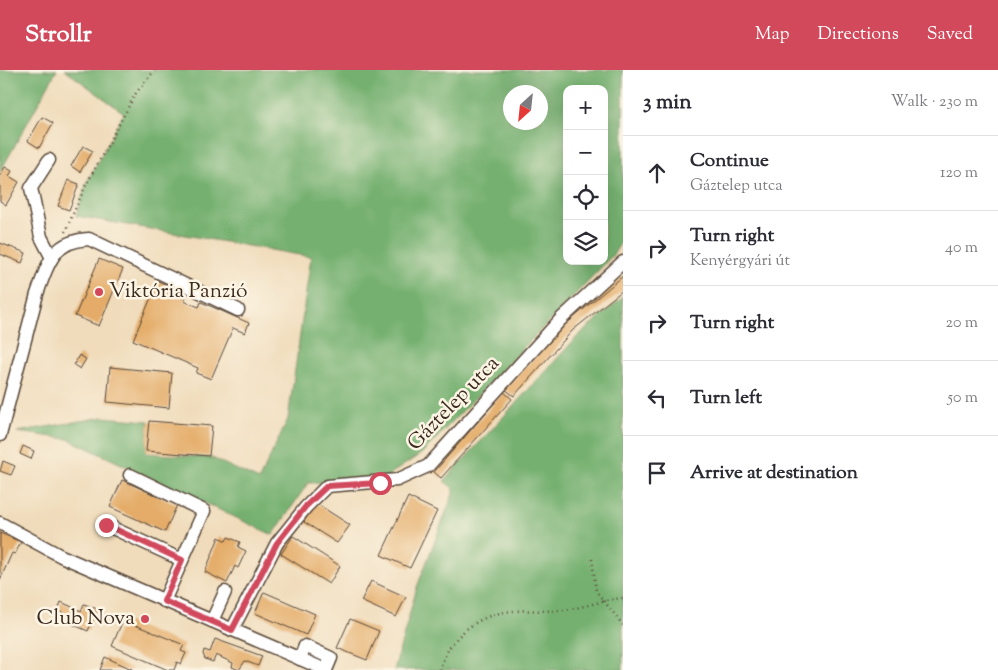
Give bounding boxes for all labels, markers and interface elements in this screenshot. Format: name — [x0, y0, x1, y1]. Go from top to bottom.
text: Strollr — [25, 18, 92, 52]
text: Map — [755, 22, 790, 48]
text: Directions — [818, 22, 899, 48]
text: Saved — [927, 22, 973, 48]
north arrow — [503, 85, 548, 130]
map controls — [563, 85, 608, 265]
button: + — [563, 85, 608, 130]
text: 3 min — [643, 88, 692, 118]
text: Walk · 230 m — [891, 91, 978, 114]
button: − — [563, 130, 608, 175]
text: Continue — [690, 148, 769, 175]
icon: ahead — [643, 159, 671, 187]
text: 120 m — [940, 162, 978, 185]
button: locate — [563, 175, 608, 220]
text: Gáztelep utca — [690, 175, 783, 198]
button: layers — [563, 220, 608, 265]
text: Turn right — [690, 223, 774, 250]
icon: right — [643, 234, 671, 262]
text: 40 m — [945, 237, 978, 260]
text: Kenyérgyári út — [690, 250, 790, 273]
place label: Viktória Panzió — [109, 277, 248, 307]
marker: Viktória Panzió — [93, 286, 105, 298]
icon: right — [643, 309, 671, 337]
text: Turn right — [690, 310, 774, 337]
text: 20 m — [945, 312, 978, 335]
street label: Gáztelep utca — [401, 350, 507, 458]
icon: left — [643, 384, 671, 412]
text: Turn left — [690, 385, 762, 412]
text: 50 m — [947, 387, 978, 410]
icon: arrive — [643, 459, 671, 487]
text: Arrive at destination — [690, 460, 858, 487]
route start — [369, 472, 392, 495]
route end — [95, 514, 118, 537]
place label: Club Nova — [37, 604, 135, 634]
marker: Club Nova — [139, 613, 151, 625]

